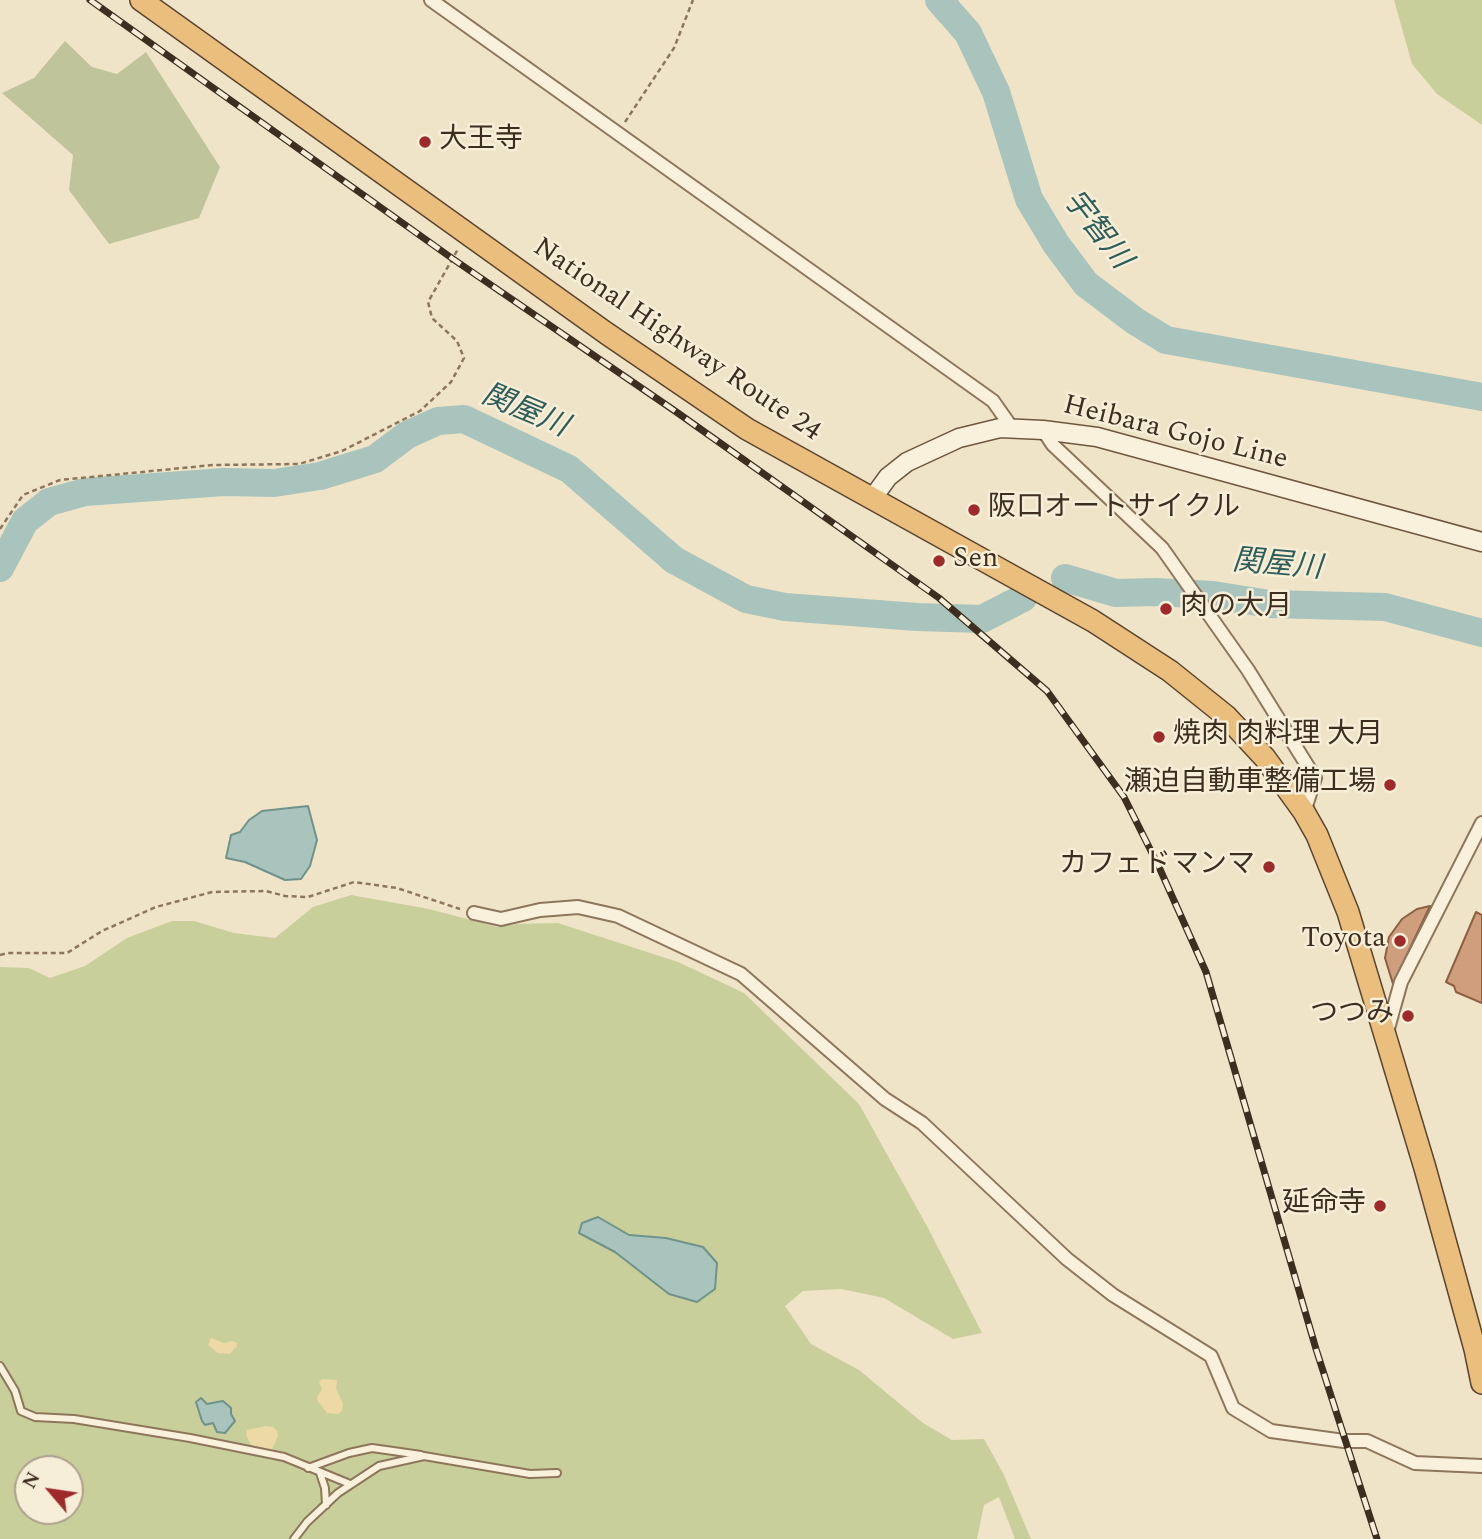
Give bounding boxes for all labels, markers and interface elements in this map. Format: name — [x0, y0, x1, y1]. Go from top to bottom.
place label: 大王寺 — [439, 125, 523, 159]
marker: 大王寺 — [417, 134, 433, 150]
water label: 宇智川 — [1053, 184, 1137, 278]
street label: National Highway Route 24 — [526, 232, 826, 450]
water label: 関屋川 — [476, 379, 572, 447]
street label: Heibara Gojo Line — [1059, 390, 1291, 478]
place label: 阪口オートサイクル — [988, 493, 1240, 527]
marker: 阪口オートサイクル — [966, 502, 982, 518]
place label: Sen — [953, 544, 998, 578]
water label: 関屋川 — [1231, 545, 1323, 589]
marker: Sen — [931, 553, 947, 569]
place label: 肉の大月 — [1180, 592, 1292, 626]
marker: 肉の大月 — [1158, 601, 1174, 617]
place label: 焼肉 肉料理 大月 — [1173, 720, 1383, 754]
marker: 焼肉 肉料理 大月 — [1151, 729, 1167, 745]
place label: 瀬迫自動車整備工場 — [1124, 768, 1376, 802]
marker: 瀬迫自動車整備工場 — [1382, 777, 1398, 793]
place label: カフェドマンマ — [1059, 850, 1255, 884]
marker: カフェドマンマ — [1261, 859, 1277, 875]
place label: Toyota — [1301, 924, 1386, 958]
marker: Toyota — [1392, 933, 1408, 949]
place label: つつみ — [1310, 999, 1394, 1033]
marker: つつみ — [1400, 1008, 1416, 1024]
place label: 延命寺 — [1282, 1189, 1366, 1223]
marker: 延命寺 — [1372, 1198, 1388, 1214]
north arrow — [14, 1455, 84, 1525]
text: N — [15, 1467, 48, 1494]

